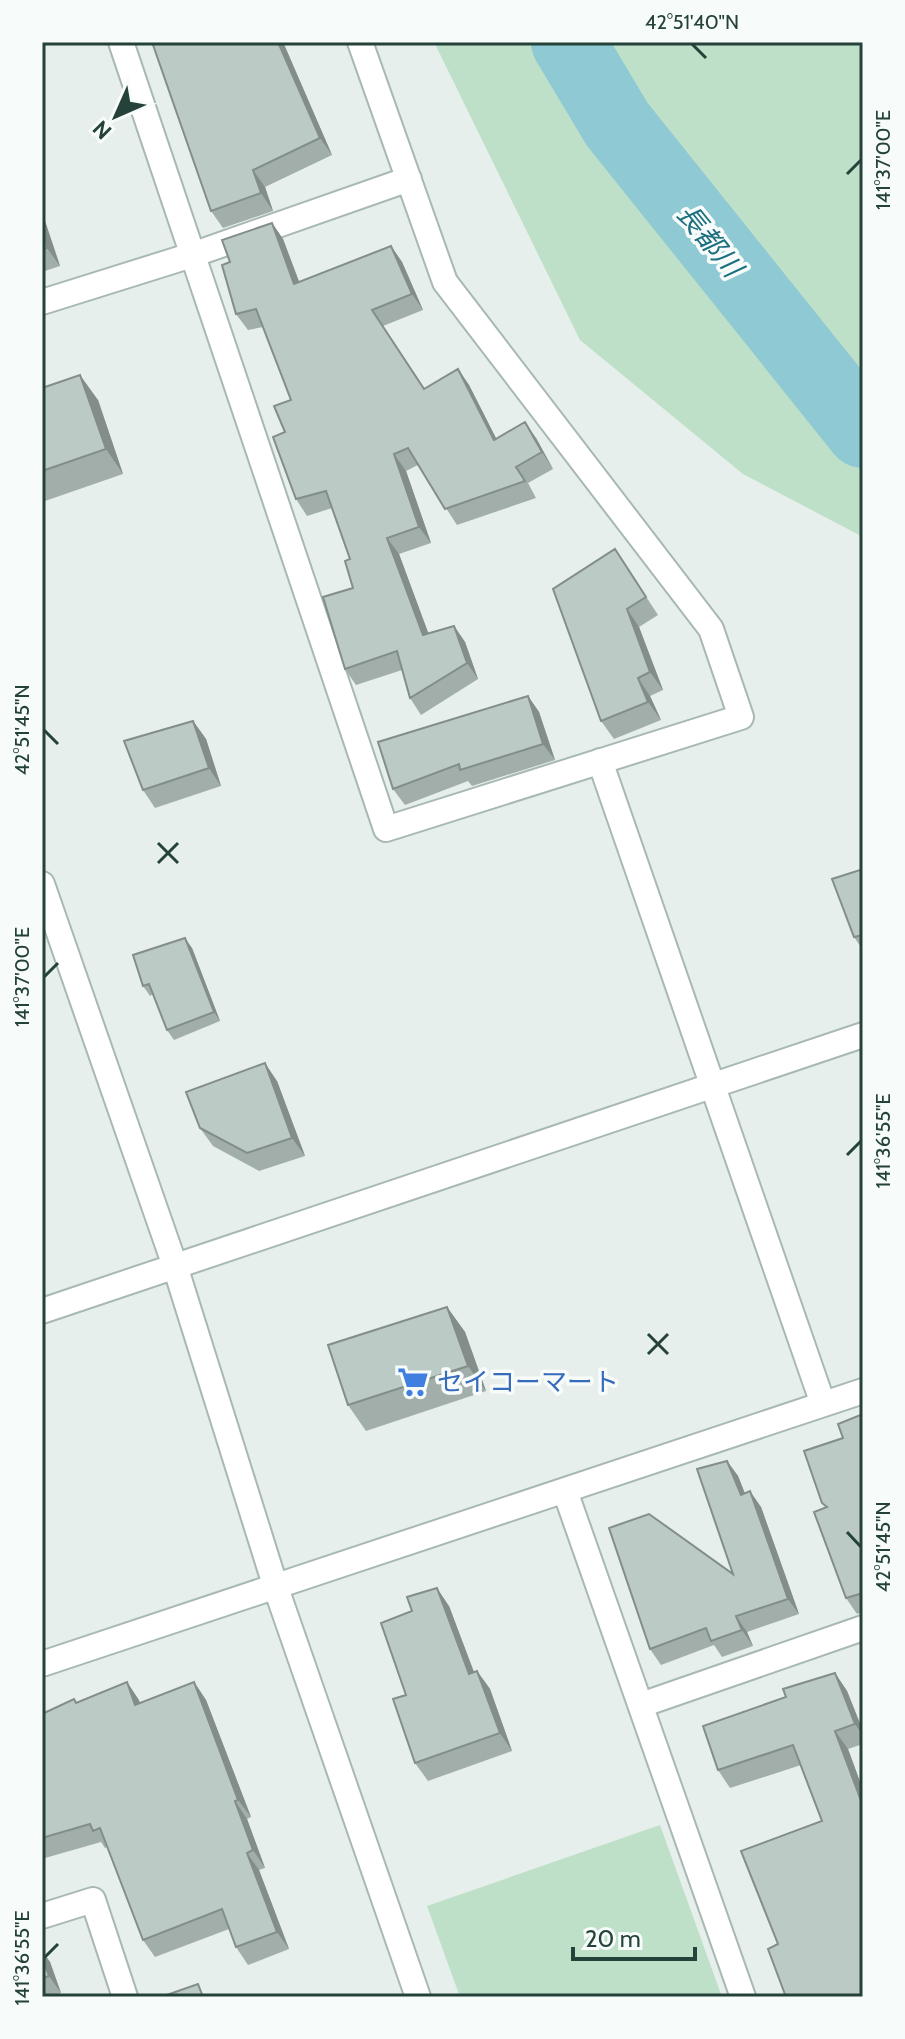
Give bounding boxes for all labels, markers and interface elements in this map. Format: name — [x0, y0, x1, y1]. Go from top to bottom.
text: 42°51'40"N — [645, 10, 739, 34]
north arrow — [76, 76, 156, 156]
text: 141°37'00"E — [871, 110, 895, 210]
text: N — [87, 115, 117, 145]
water label: 長都川 — [670, 197, 752, 286]
text: 42°51'45"N — [10, 684, 34, 776]
text: 141°37'00"E — [10, 927, 34, 1027]
text: 141°36'55"E — [871, 1093, 895, 1189]
supermarket icon: セイコーマート — [396, 1365, 430, 1399]
place label: セイコーマート — [437, 1366, 619, 1398]
text: 42°51'45"N — [871, 1501, 895, 1593]
text: 141°36'55"E — [10, 1910, 34, 2006]
scale bar — [573, 1911, 695, 1961]
text: 20 m — [585, 1924, 641, 1953]

